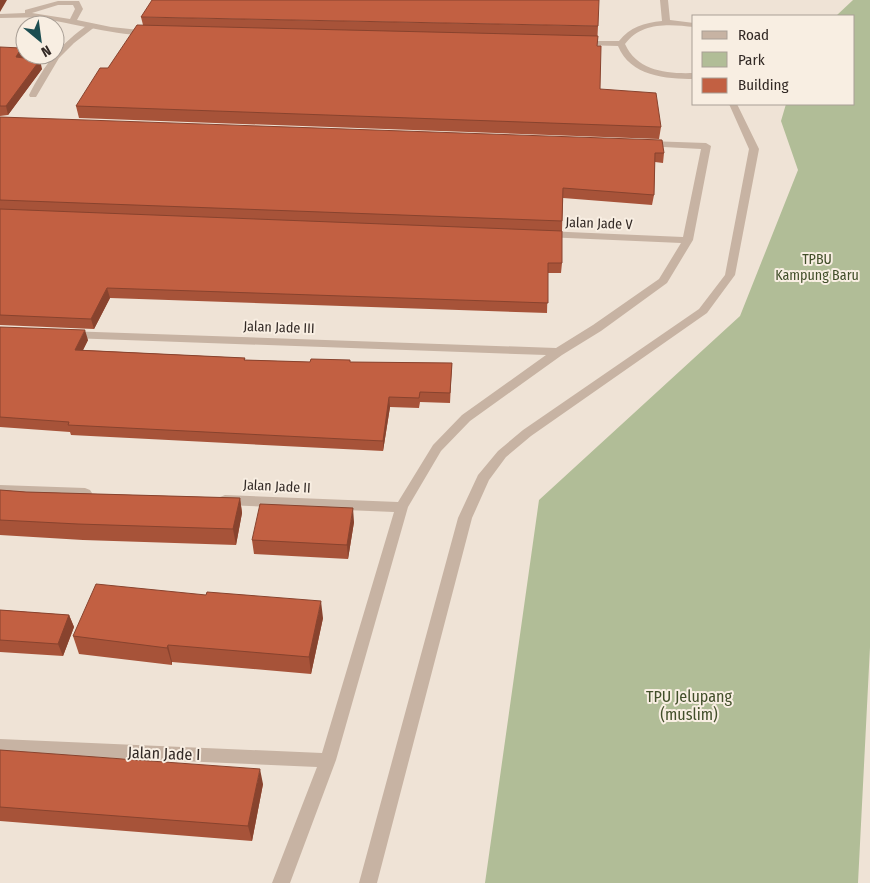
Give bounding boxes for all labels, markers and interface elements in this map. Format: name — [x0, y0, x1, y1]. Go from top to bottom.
north arrow — [15, 15, 65, 65]
legend — [692, 15, 855, 105]
text: Road — [738, 26, 769, 44]
text: N — [38, 41, 54, 60]
text: Park — [738, 51, 765, 69]
text: Building — [738, 76, 789, 94]
street label: Jalan Jade V — [565, 214, 634, 233]
park label: TPBU Kampung Baru — [775, 251, 859, 284]
street label: Jalan Jade III — [243, 318, 315, 337]
street label: Jalan Jade II — [243, 476, 311, 497]
park label: TPU Jelupang (muslim) — [646, 687, 732, 724]
street label: Jalan Jade I — [127, 743, 201, 764]

